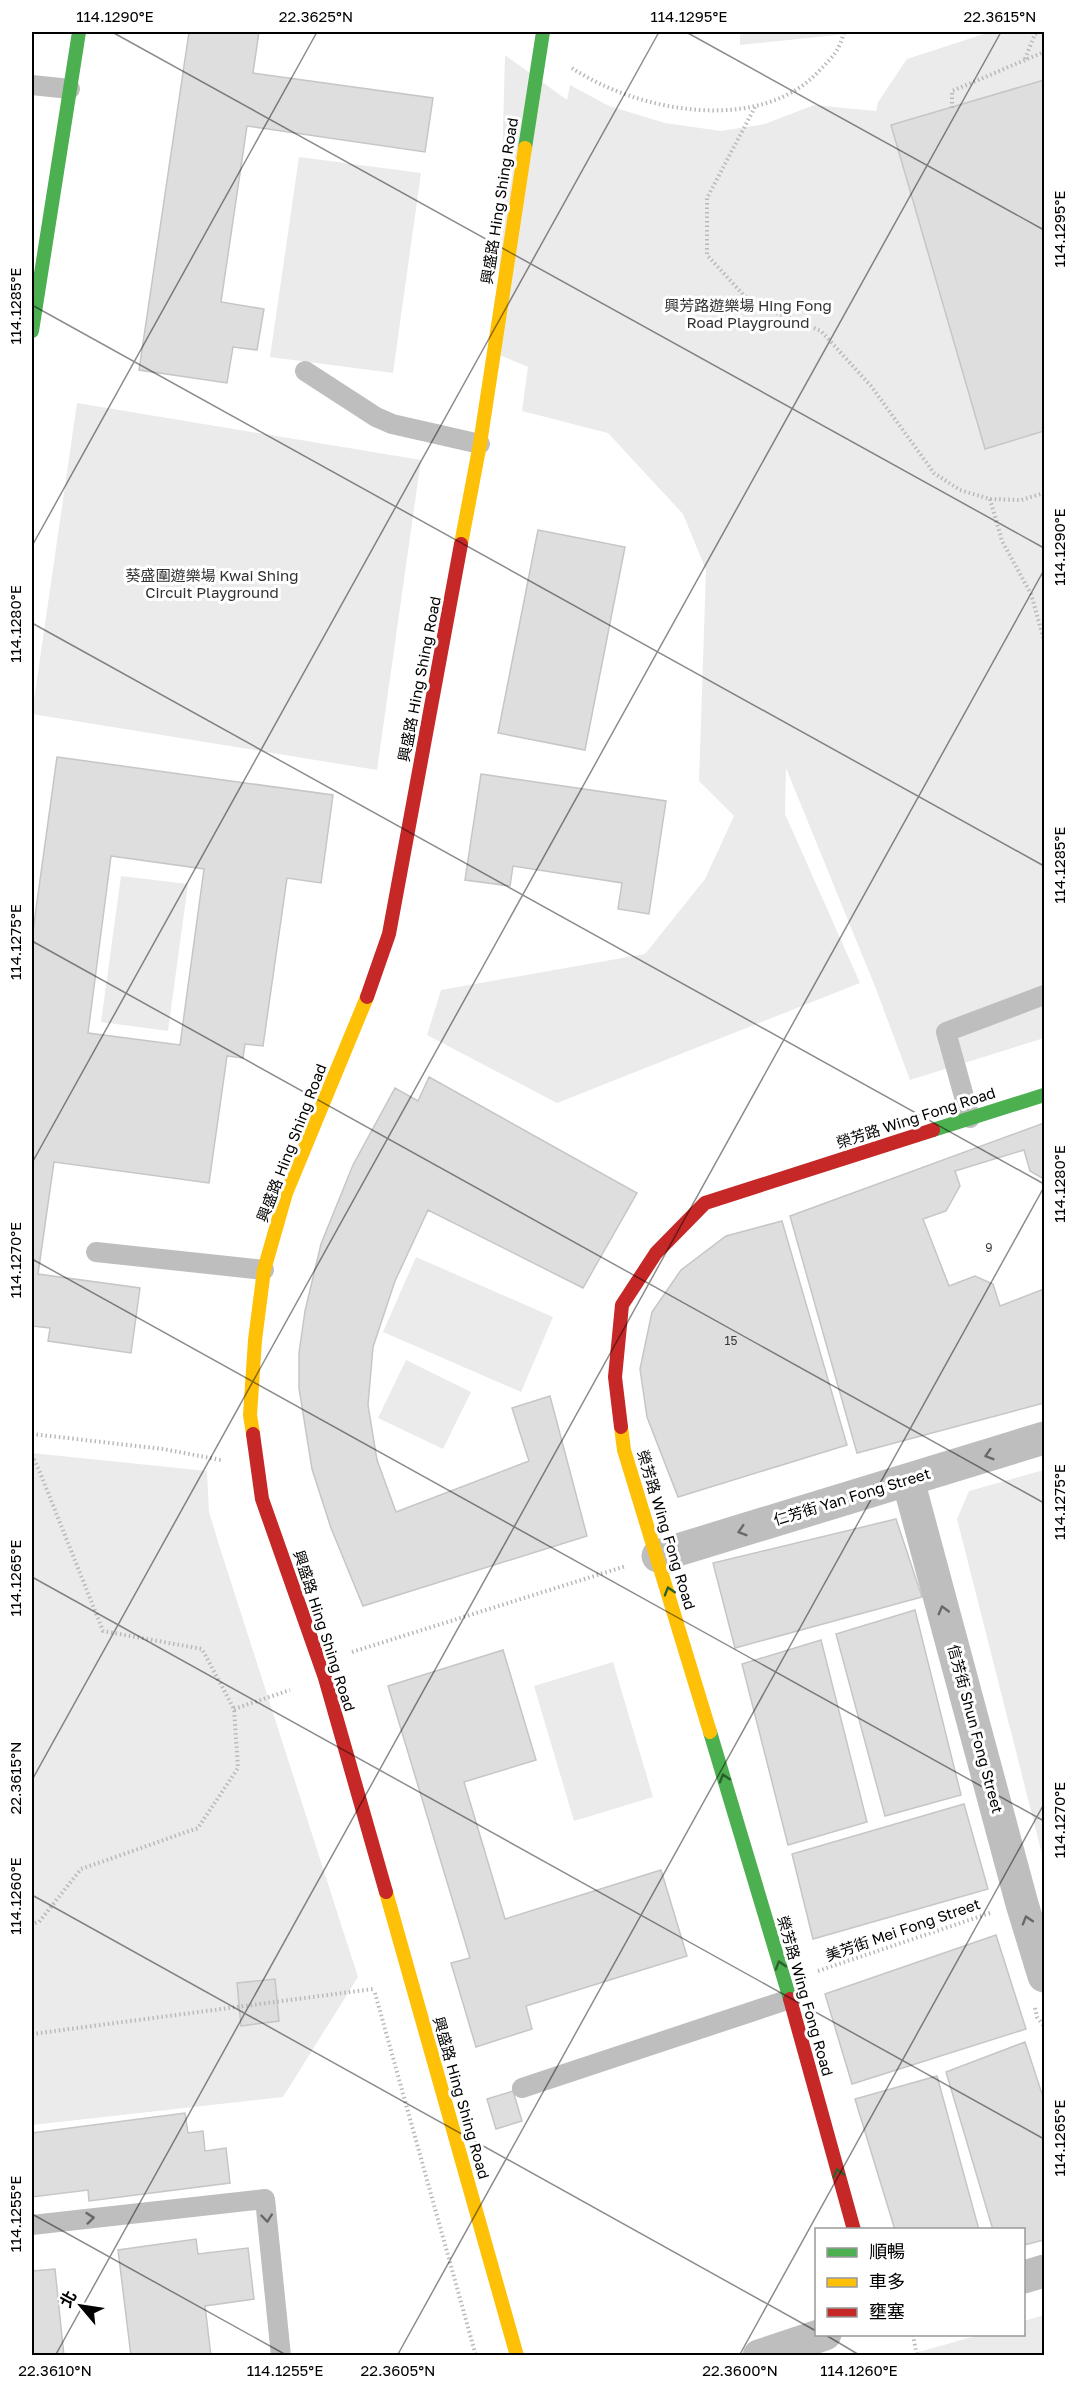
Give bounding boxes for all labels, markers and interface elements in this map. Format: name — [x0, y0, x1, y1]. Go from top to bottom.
text: 114.1290°E — [76, 7, 154, 25]
text: 22.3625°N — [279, 7, 353, 25]
text: 114.1295°E — [651, 7, 727, 25]
text: 22.3615°N — [964, 7, 1036, 25]
street label: 興盛路 Hing Shing Road — [477, 116, 521, 285]
text: 114.1295°E — [1050, 191, 1068, 267]
text: 114.1285°E — [6, 267, 24, 345]
park label: 興芳路遊樂場 Hing Fong Road Playground — [664, 296, 832, 331]
text: 114.1290°E — [1050, 508, 1068, 586]
park label: 葵盛圍遊樂場 Kwai Shing Circuit Playground — [125, 566, 299, 601]
text: 114.1280°E — [6, 585, 24, 663]
street label: 興盛路 Hing Shing Road — [394, 595, 444, 763]
text: 114.1285°E — [1050, 826, 1068, 904]
text: 114.1275°E — [6, 904, 24, 980]
street label: 興盛路 Hing Shing Road — [253, 1061, 330, 1224]
street label: 榮芳路 Wing Fong Road — [834, 1083, 997, 1151]
text: 114.1280°E — [1050, 1145, 1068, 1223]
text: 114.1270°E — [6, 1222, 24, 1298]
house number: 9 — [985, 1240, 993, 1255]
house number: 15 — [725, 1333, 737, 1348]
street label: 榮芳路 Wing Fong Road — [634, 1448, 700, 1612]
one-way arrow — [984, 1448, 995, 1460]
street label: 仁芳街 Yan Fong Street — [771, 1464, 932, 1528]
text: 114.1275°E — [1050, 1464, 1068, 1540]
one-way arrow — [737, 1524, 748, 1536]
text: 114.1265°E — [6, 1540, 24, 1616]
street label: 興盛路 Hing Shing Road — [290, 1548, 359, 1713]
one-way arrow — [664, 1586, 676, 1597]
one-way arrow — [938, 1606, 950, 1616]
street label: 信芳街 Shun Fong Street — [945, 1642, 1007, 1815]
text: 22.3615°N — [6, 1742, 24, 1814]
one-way arrow — [719, 1773, 731, 1784]
text: 114.1270°E — [1050, 1782, 1068, 1858]
text: 114.1260°E — [6, 1857, 24, 1935]
street label: 美芳街 Mei Fong Street — [823, 1894, 982, 1964]
street label: 榮芳路 Wing Fong Road — [774, 1913, 838, 2078]
one-way arrow — [1022, 1915, 1034, 1926]
one-way arrow — [775, 1960, 787, 1971]
street label: 興盛路 Hing Shing Road — [430, 2014, 494, 2181]
text: 114.1265°E — [1050, 2100, 1068, 2176]
one-way arrow — [833, 2168, 845, 2179]
text: 114.1255°E — [6, 2176, 24, 2252]
one-way arrow — [85, 2213, 94, 2225]
one-way arrow — [260, 2213, 272, 2222]
legend — [815, 2228, 1025, 2336]
text: 順暢 — [869, 2240, 905, 2262]
text: 車多 — [869, 2270, 905, 2292]
north arrow — [51, 2276, 111, 2336]
text: 北 — [55, 2287, 81, 2311]
text: 壅塞 — [869, 2300, 905, 2322]
text: 22.3610°N — [18, 2361, 92, 2379]
text: 114.1255°E — [247, 2361, 323, 2379]
text: 22.3605°N — [360, 2361, 436, 2379]
text: 22.3600°N — [702, 2361, 778, 2379]
text: 114.1260°E — [820, 2361, 898, 2379]

